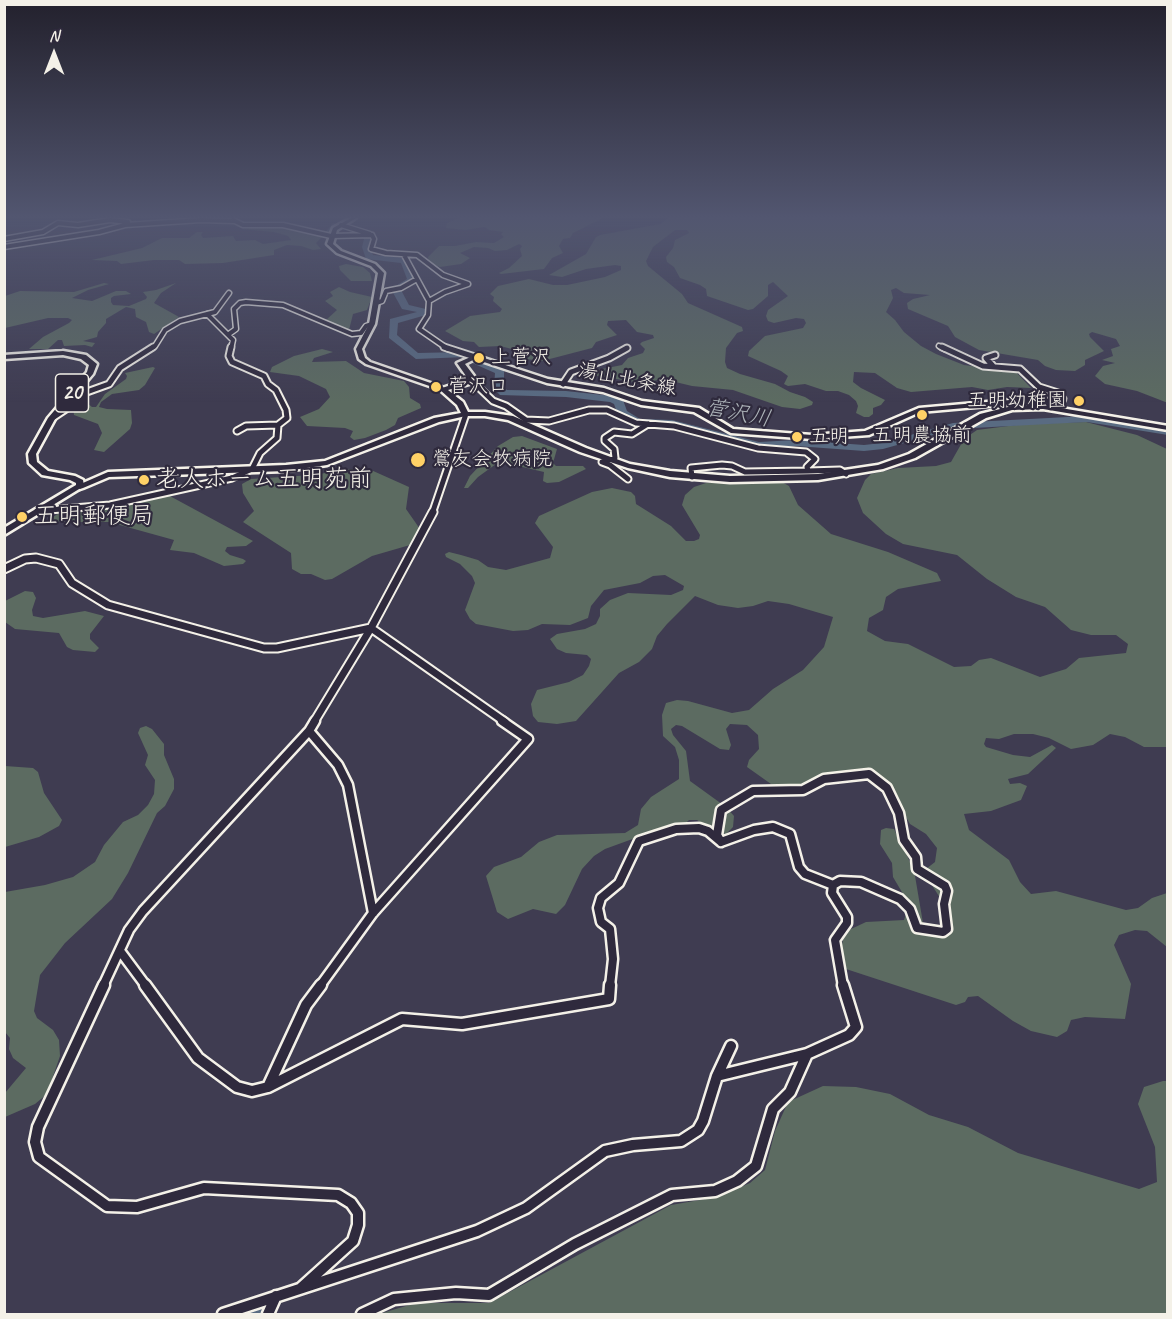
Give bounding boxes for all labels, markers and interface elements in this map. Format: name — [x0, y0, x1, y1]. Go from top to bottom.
north arrow — [24, 24, 84, 84]
text: N — [49, 26, 59, 46]
place label: 上菅沢 — [491, 346, 551, 370]
marker: 上菅沢 — [472, 351, 486, 365]
street label: 湯山北条線 — [576, 359, 678, 401]
road number: 20 — [56, 374, 88, 412]
place label: 菅沢口 — [448, 375, 508, 399]
marker: 菅沢口 — [429, 380, 443, 394]
place label: 五明幼稚園 — [967, 389, 1067, 413]
marker: 五明幼稚園 — [1072, 394, 1086, 408]
water label: 菅沢川 — [703, 395, 773, 433]
marker: 五明農協前 — [915, 408, 929, 422]
place label: 五明農協前 — [872, 424, 972, 448]
place label: 五明 — [809, 425, 849, 449]
marker: 五明 — [790, 430, 804, 444]
place label: 鶯友会牧病院 — [432, 448, 552, 472]
marker: 鶯友会牧病院 — [409, 451, 427, 469]
place label: 老人ホーム五明苑前 — [156, 466, 372, 494]
marker: 老人ホーム五明苑前 — [137, 473, 151, 487]
place label: 五明郵便局 — [34, 503, 154, 531]
marker: 五明郵便局 — [15, 510, 29, 524]

